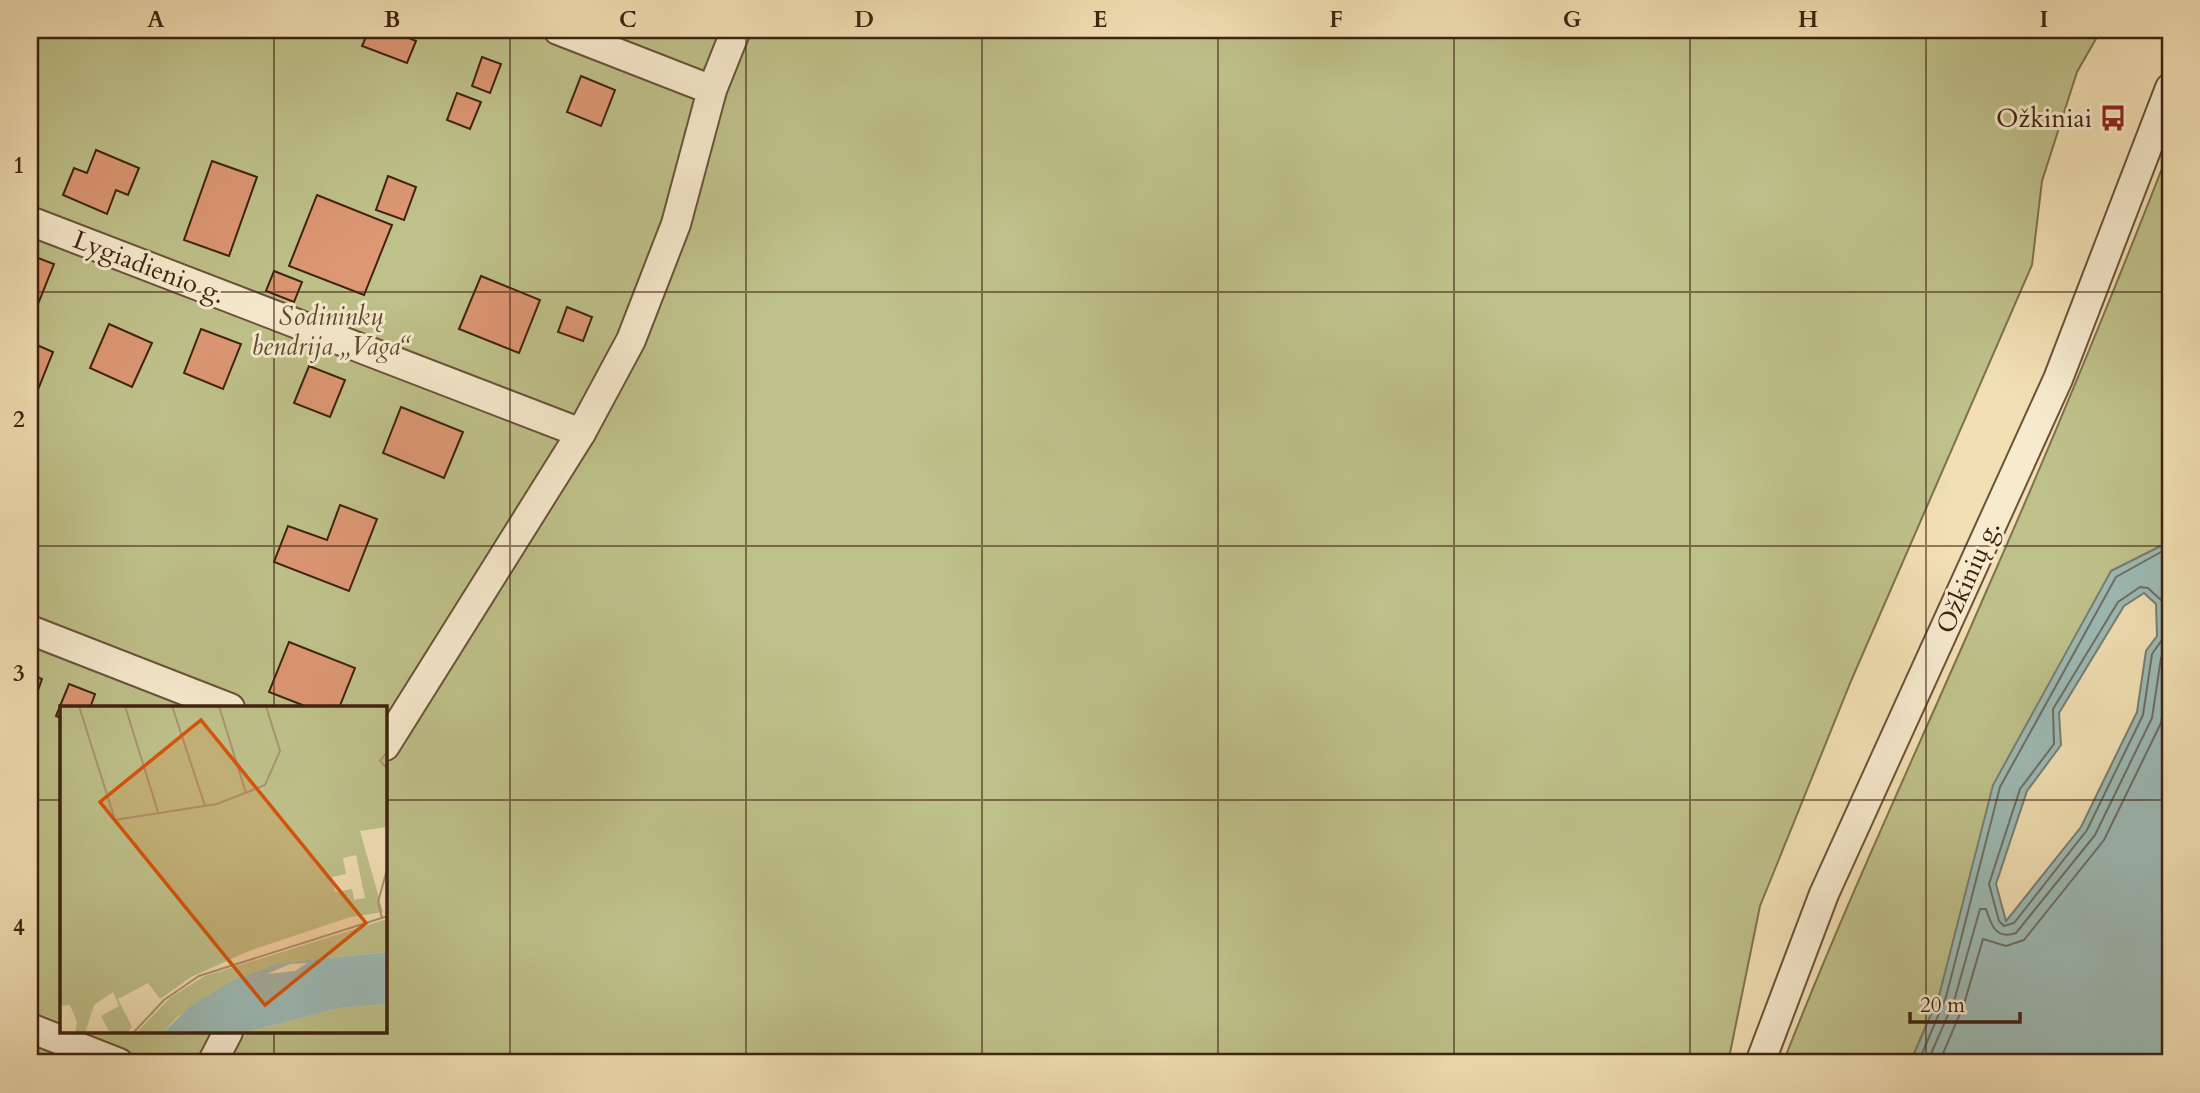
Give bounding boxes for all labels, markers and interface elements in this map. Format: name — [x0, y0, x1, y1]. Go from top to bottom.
text: A — [147, 4, 165, 35]
text: B — [384, 4, 400, 35]
text: C — [619, 4, 637, 35]
text: D — [854, 4, 874, 35]
text: E — [1093, 4, 1107, 35]
text: F — [1329, 4, 1343, 35]
text: G — [1563, 4, 1582, 35]
text: H — [1798, 4, 1818, 35]
text: I — [2040, 4, 2048, 35]
place label: Ožkiniai — [1996, 101, 2092, 136]
bus stop icon: Ožkiniai — [2098, 103, 2128, 133]
text: 1 — [13, 150, 25, 181]
street label: Lygiadienio g. — [68, 222, 230, 312]
park label: Sodininkų bendrija „Vaga“ — [252, 299, 411, 364]
text: 2 — [13, 404, 25, 435]
street label: Ožkinių g. — [1928, 515, 2008, 639]
text: 3 — [13, 658, 25, 689]
inset map — [60, 706, 387, 1034]
text: 4 — [13, 912, 25, 943]
scale bar — [1910, 981, 2020, 1025]
text: 20 m — [1920, 991, 1965, 1020]

